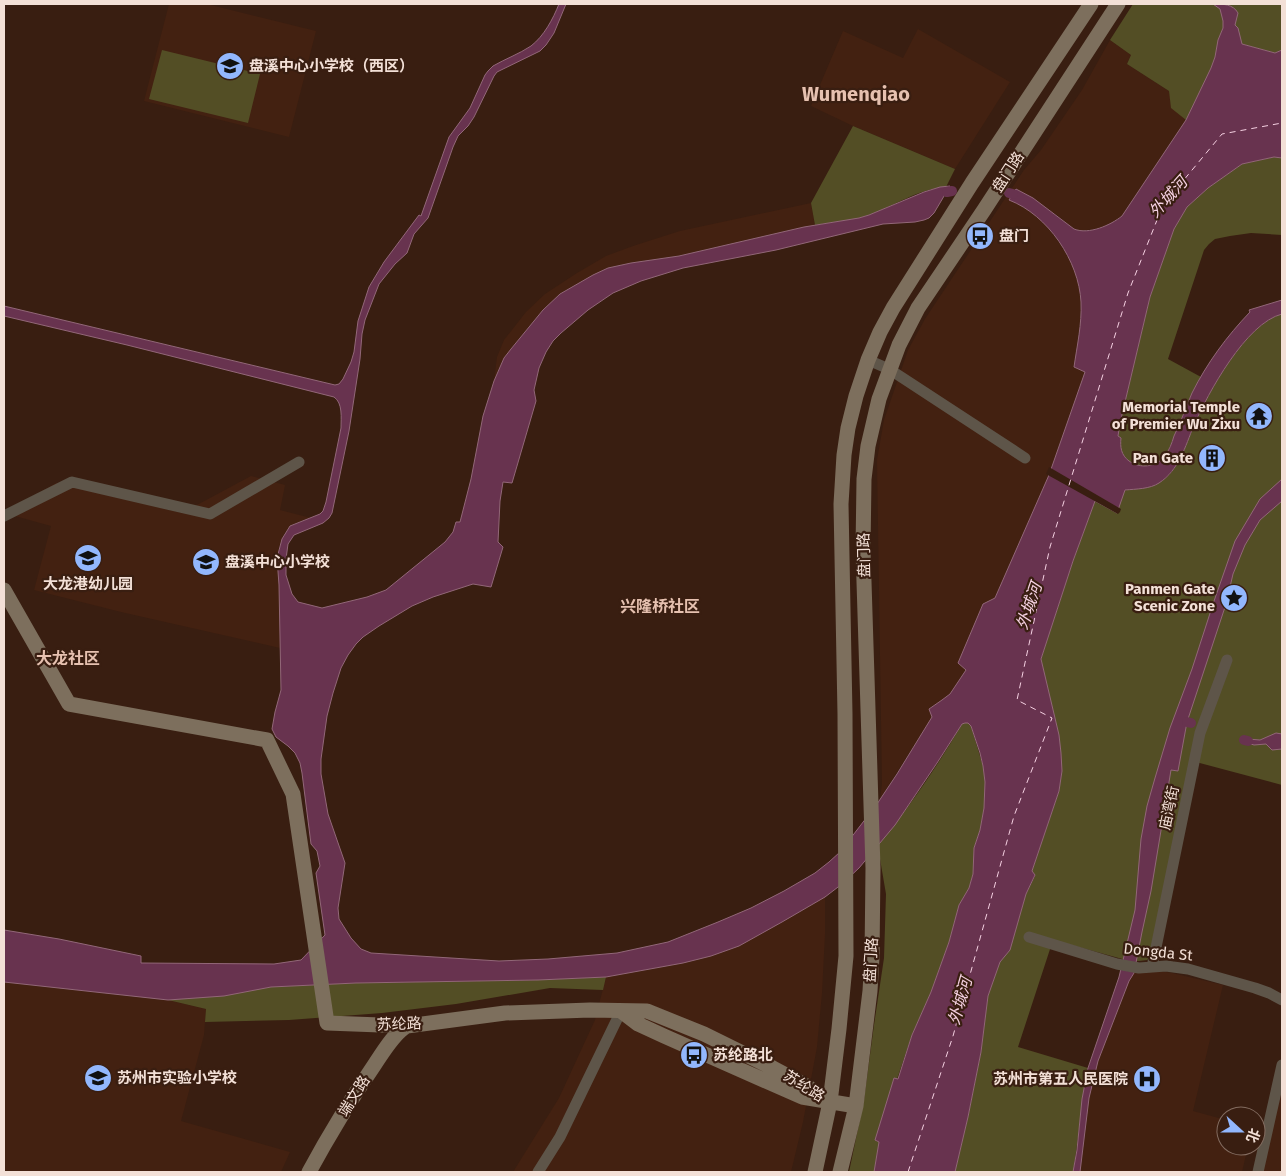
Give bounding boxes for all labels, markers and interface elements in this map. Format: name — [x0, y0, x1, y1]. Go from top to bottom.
school or university icon: 盘溪中心小学校（西区） — [215, 51, 245, 81]
place label: 盘溪中心小学校（西区） — [249, 57, 414, 75]
district label: Wumenqiao — [802, 82, 910, 106]
street label: 盘门路 — [988, 148, 1028, 196]
water label: 外城河 — [1145, 171, 1193, 221]
bus stop icon: 盘门 — [965, 221, 995, 251]
place label: 盘门 — [999, 227, 1029, 245]
place label: Memorial Temple of Premier Wu Zixu — [1112, 398, 1240, 433]
temple icon: Memorial Temple of Premier Wu Zixu — [1244, 401, 1274, 431]
building icon: Pan Gate — [1197, 443, 1227, 473]
place label: Pan Gate — [1133, 449, 1193, 467]
street label: 盘门路 — [855, 532, 873, 578]
school or university icon: 大龙港幼儿园 — [73, 543, 103, 573]
school or university icon: 盘溪中心小学校 — [191, 547, 221, 577]
place label: 盘溪中心小学校 — [225, 553, 330, 571]
place label: 大龙港幼儿园 — [43, 575, 133, 593]
water label: 外城河 — [1012, 577, 1047, 632]
place label: Panmen Gate Scenic Zone — [1125, 580, 1215, 615]
place icon: Panmen Gate Scenic Zone — [1219, 583, 1249, 613]
district label: 兴隆桥社区 — [620, 597, 700, 616]
district label: 大龙社区 — [36, 649, 100, 668]
street label: 庙湾街 — [1156, 784, 1182, 832]
street label: 盘门路 — [861, 937, 881, 983]
street label: Dongda St — [1123, 939, 1194, 965]
water label: 外城河 — [944, 972, 977, 1027]
street label: 苏纶路 — [376, 1014, 422, 1034]
bus stop icon: 苏纶路北 — [679, 1040, 709, 1070]
place label: 苏纶路北 — [713, 1046, 773, 1064]
school or university icon: 苏州市实验小学校 — [83, 1063, 113, 1093]
hospital icon: 苏州市第五人民医院 — [1132, 1064, 1162, 1094]
street label: 苏纶路 — [780, 1066, 828, 1106]
place label: 苏州市实验小学校 — [117, 1069, 237, 1087]
place label: 苏州市第五人民医院 — [993, 1070, 1128, 1088]
street label: 端文路 — [334, 1072, 374, 1120]
north arrow — [1216, 1106, 1266, 1156]
text: 北 — [1242, 1126, 1263, 1145]

